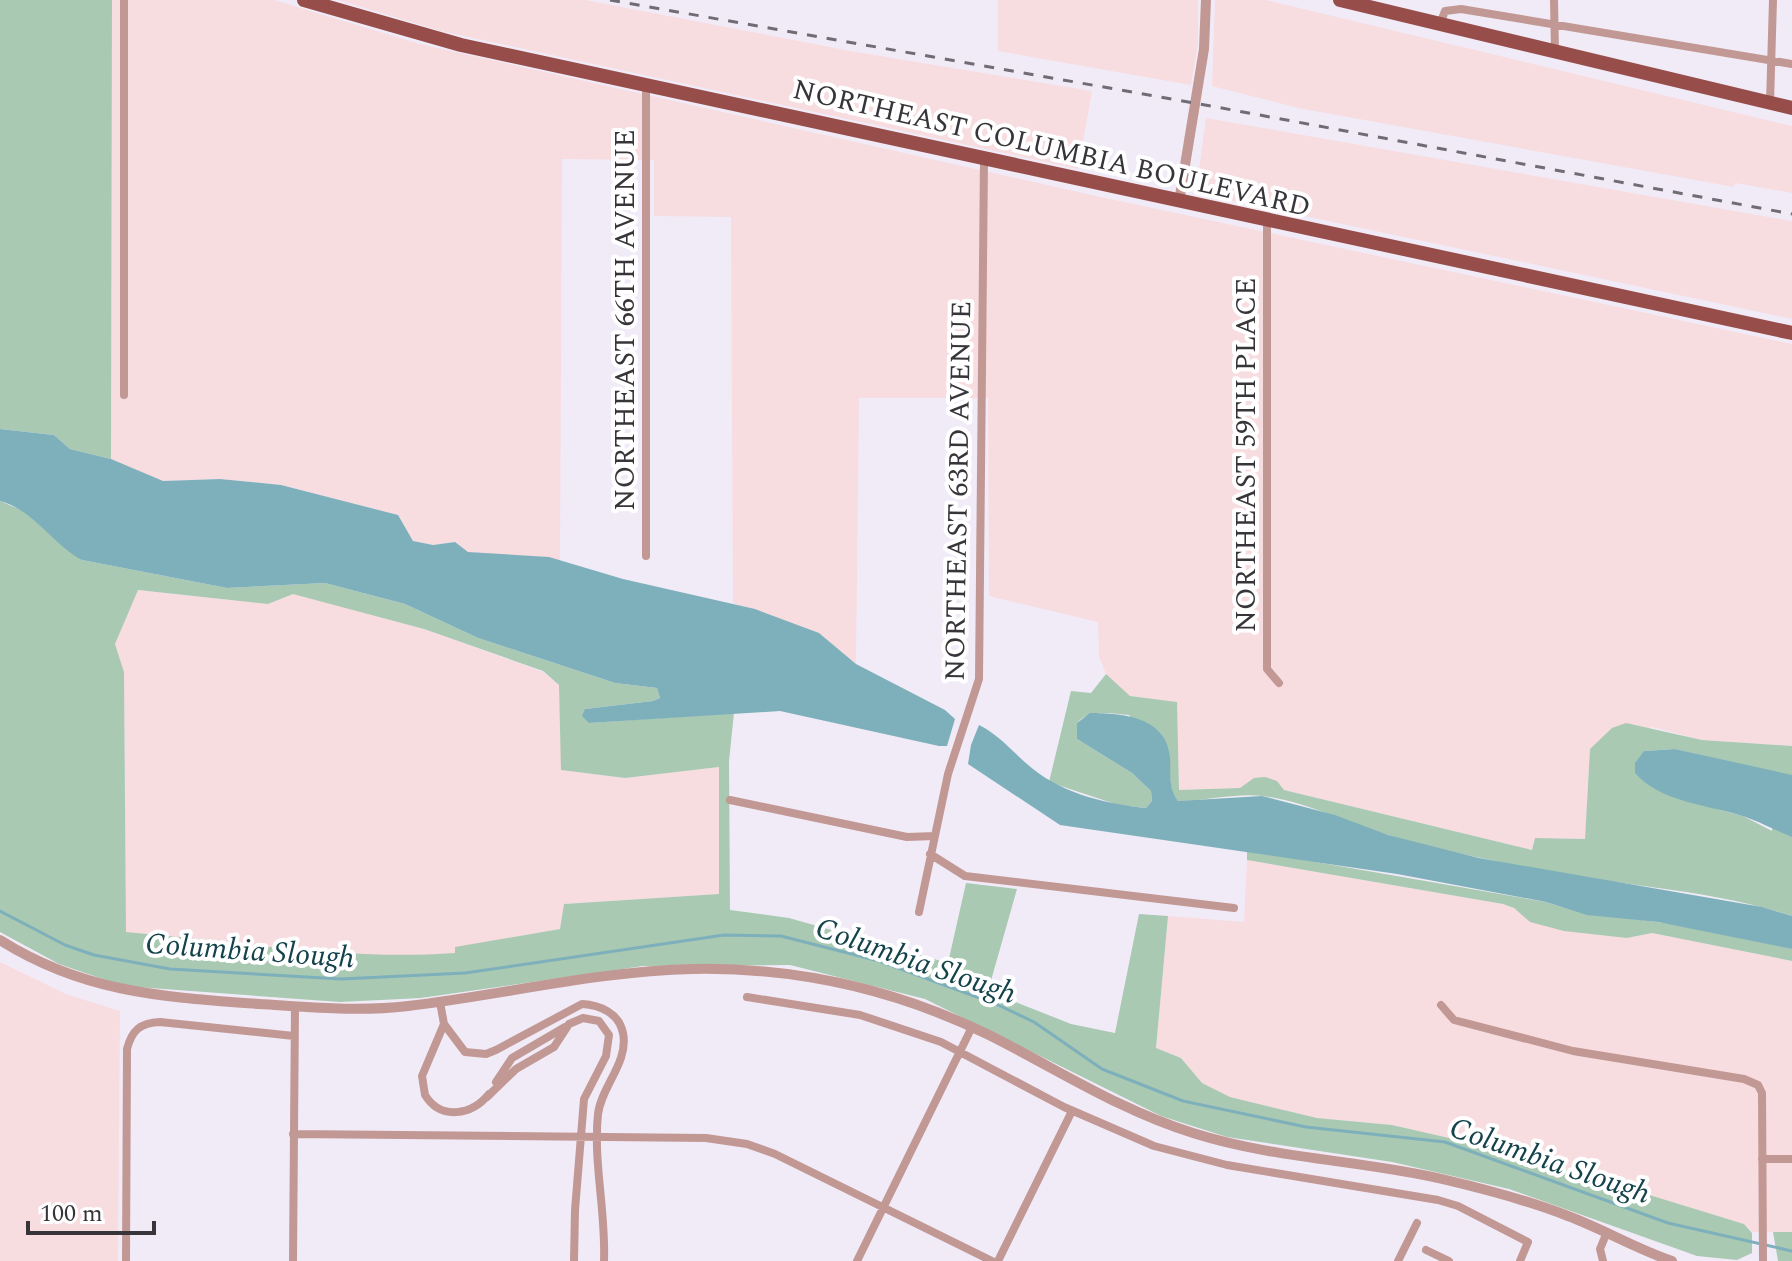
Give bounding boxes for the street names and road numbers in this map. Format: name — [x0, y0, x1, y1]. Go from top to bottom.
street label: NORTHEAST COLUMBIA BOULEVARD — [789, 68, 1315, 229]
street label: NORTHEAST 66TH AVENUE — [604, 129, 647, 511]
street label: NORTHEAST 59TH PLACE — [1225, 277, 1268, 633]
street label: NORTHEAST 63RD AVENUE — [934, 300, 983, 682]

